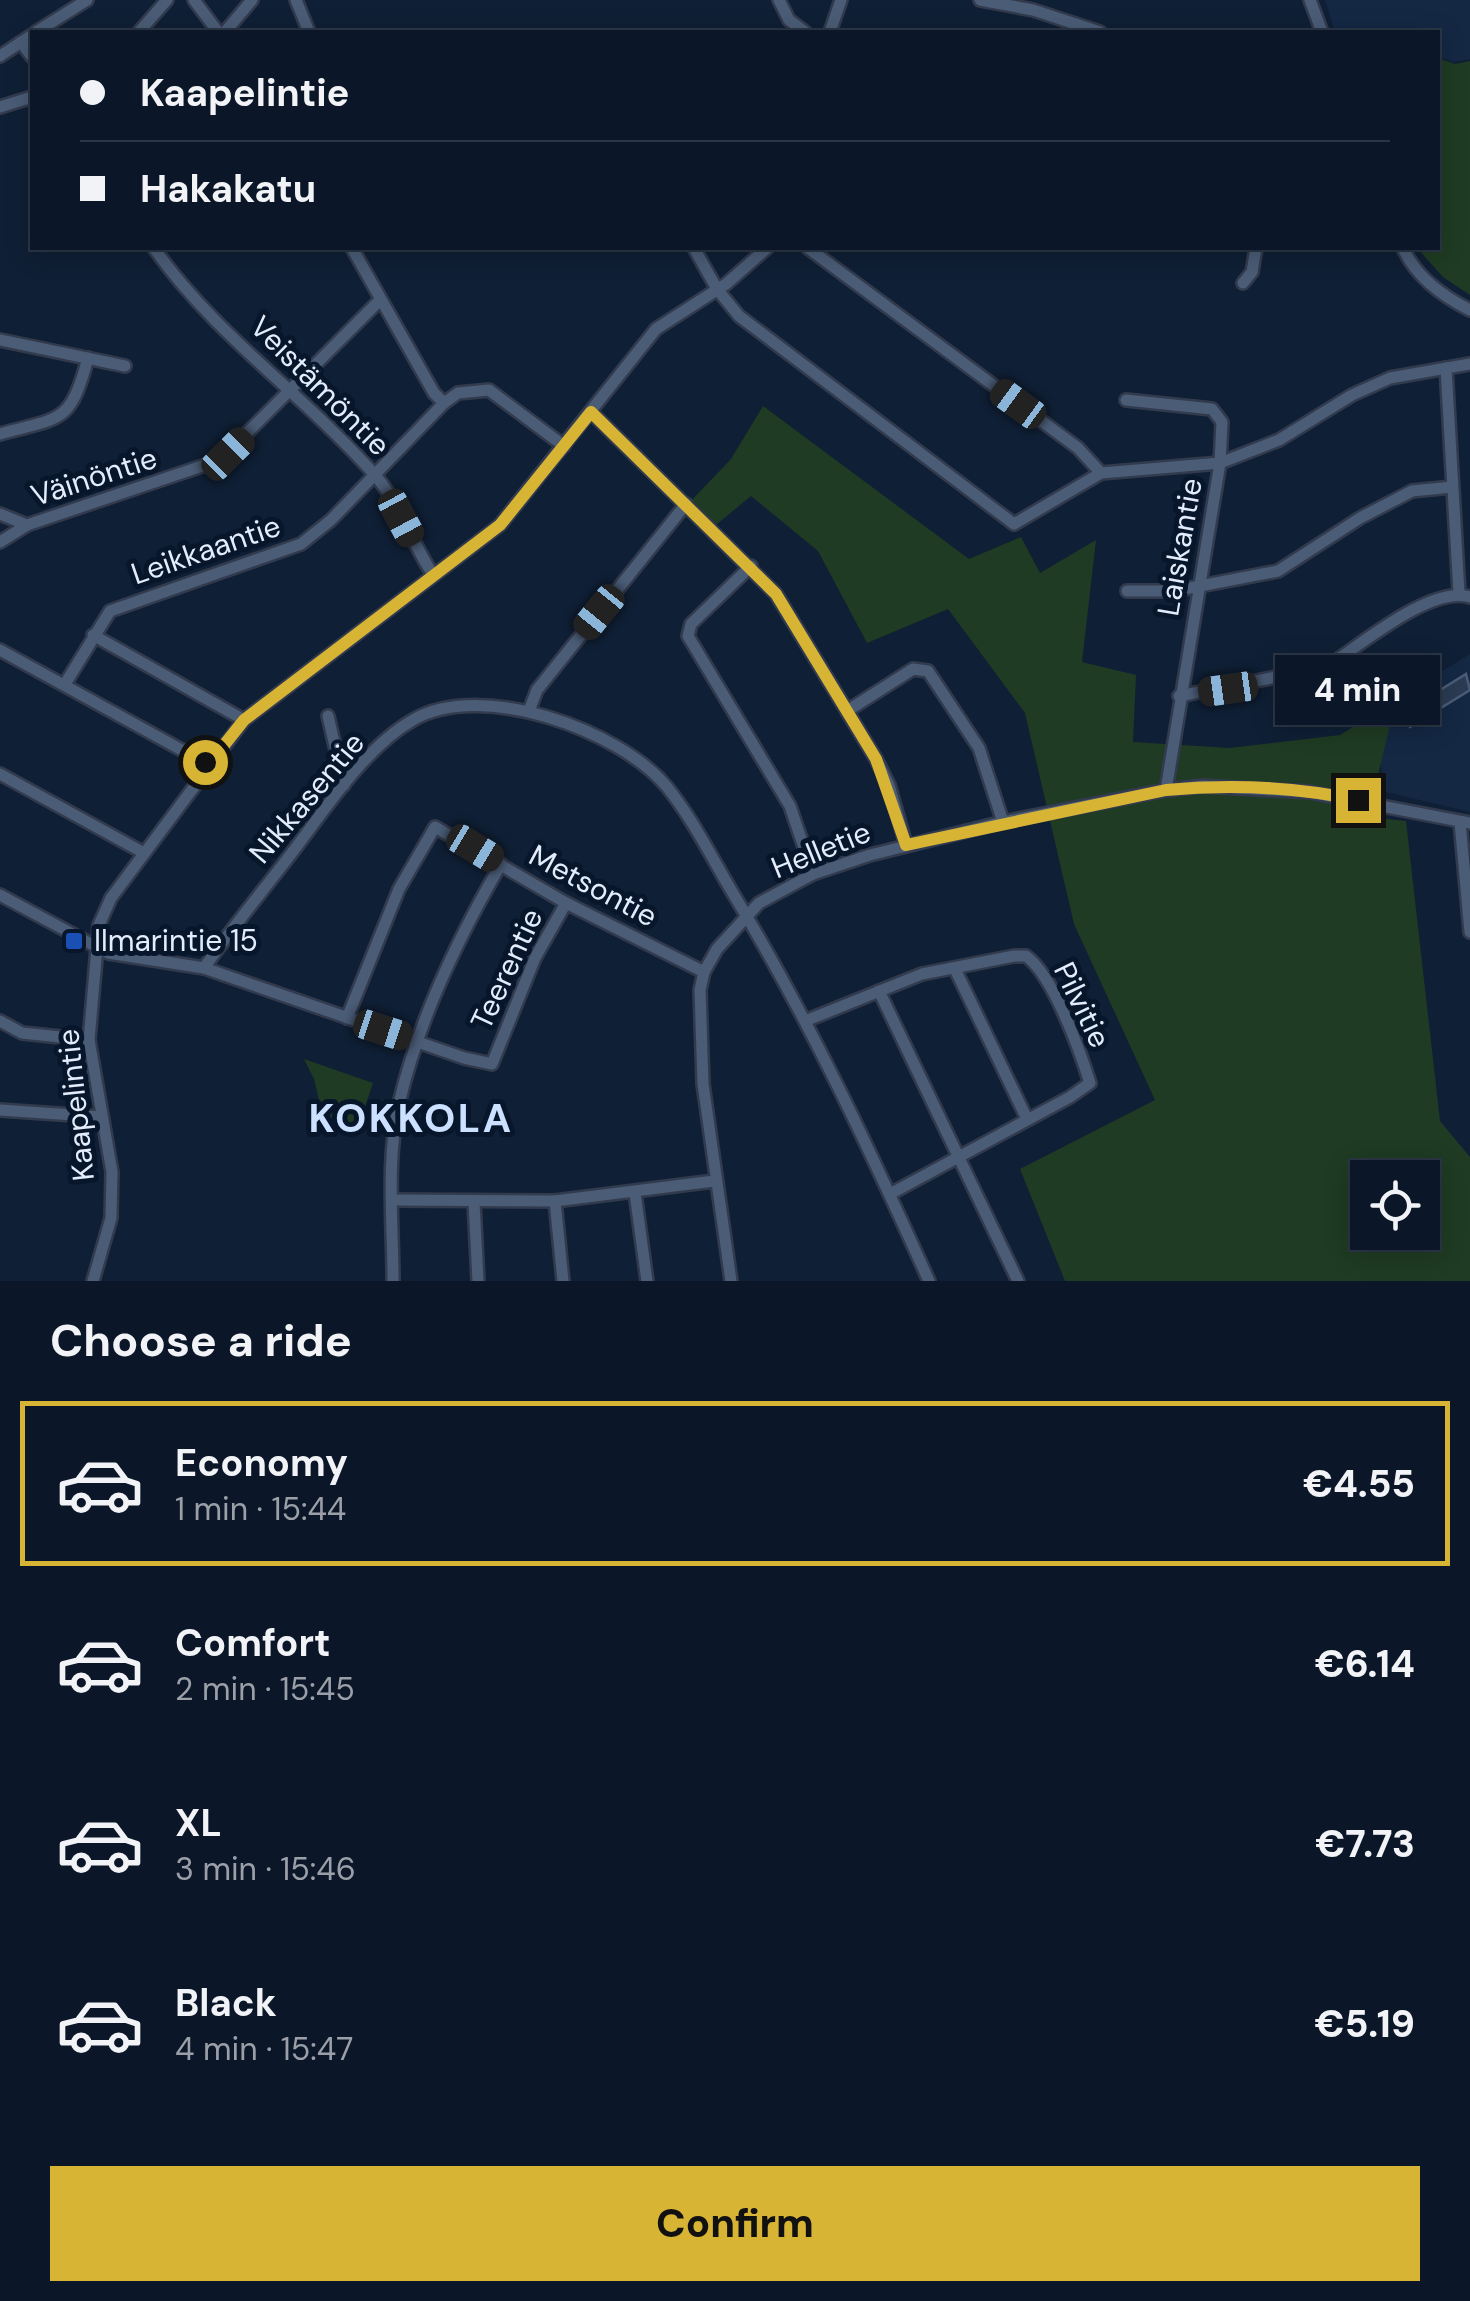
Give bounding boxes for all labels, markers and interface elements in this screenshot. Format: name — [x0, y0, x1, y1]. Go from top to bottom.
text: Kaapelintie — [140, 68, 350, 118]
text: Hakakatu — [140, 164, 316, 214]
street label: Veistämöntie — [242, 307, 399, 464]
car — [985, 374, 1051, 434]
car — [196, 422, 260, 486]
street label: Väinöntie — [26, 438, 162, 515]
street label: Laiskantie — [1148, 475, 1211, 619]
car — [374, 484, 428, 552]
street label: Leikkaantie — [126, 506, 286, 593]
car — [568, 579, 630, 645]
callout: 4 min — [1276, 655, 1440, 725]
text: 4 min — [1314, 669, 1401, 711]
car — [1196, 670, 1260, 708]
street label: Nikkasentie — [240, 724, 373, 871]
route start — [183, 740, 228, 785]
route end — [1336, 778, 1381, 823]
street label: Helletie — [766, 812, 876, 887]
car — [442, 820, 508, 876]
street label: Metsontie — [522, 836, 664, 936]
street label: Teerentie — [462, 902, 551, 1035]
place label: Ilmarintie 15 — [94, 921, 258, 960]
marker: Ilmarintie 15 — [63, 930, 85, 952]
street label: Pilvitie — [1045, 956, 1120, 1054]
car — [350, 1006, 416, 1054]
street label: Kaapelintie — [48, 1027, 103, 1183]
district label: KOKKOLA — [308, 1092, 514, 1144]
map controls — [1350, 1160, 1440, 1250]
button: locate — [1350, 1160, 1440, 1250]
text: Choose a ride — [50, 1311, 352, 1370]
text: Economy — [175, 1438, 348, 1488]
icon: car — [55, 1439, 145, 1529]
text: €4.55 — [1303, 1459, 1415, 1509]
text: 1 min · 15:44 — [175, 1488, 346, 1530]
text: Comfort — [175, 1618, 331, 1668]
icon: car — [55, 1619, 145, 1709]
text: €6.14 — [1315, 1639, 1415, 1689]
text: 2 min · 15:45 — [175, 1668, 355, 1710]
text: XL — [175, 1798, 222, 1848]
icon: car — [55, 1799, 145, 1889]
text: €7.73 — [1315, 1819, 1415, 1869]
text: 3 min · 15:46 — [175, 1848, 356, 1890]
text: Black — [175, 1978, 277, 2028]
icon: car — [55, 1979, 145, 2069]
text: €5.19 — [1315, 1999, 1415, 2049]
text: 4 min · 15:47 — [175, 2028, 353, 2070]
button: Confirm — [50, 2166, 1420, 2281]

